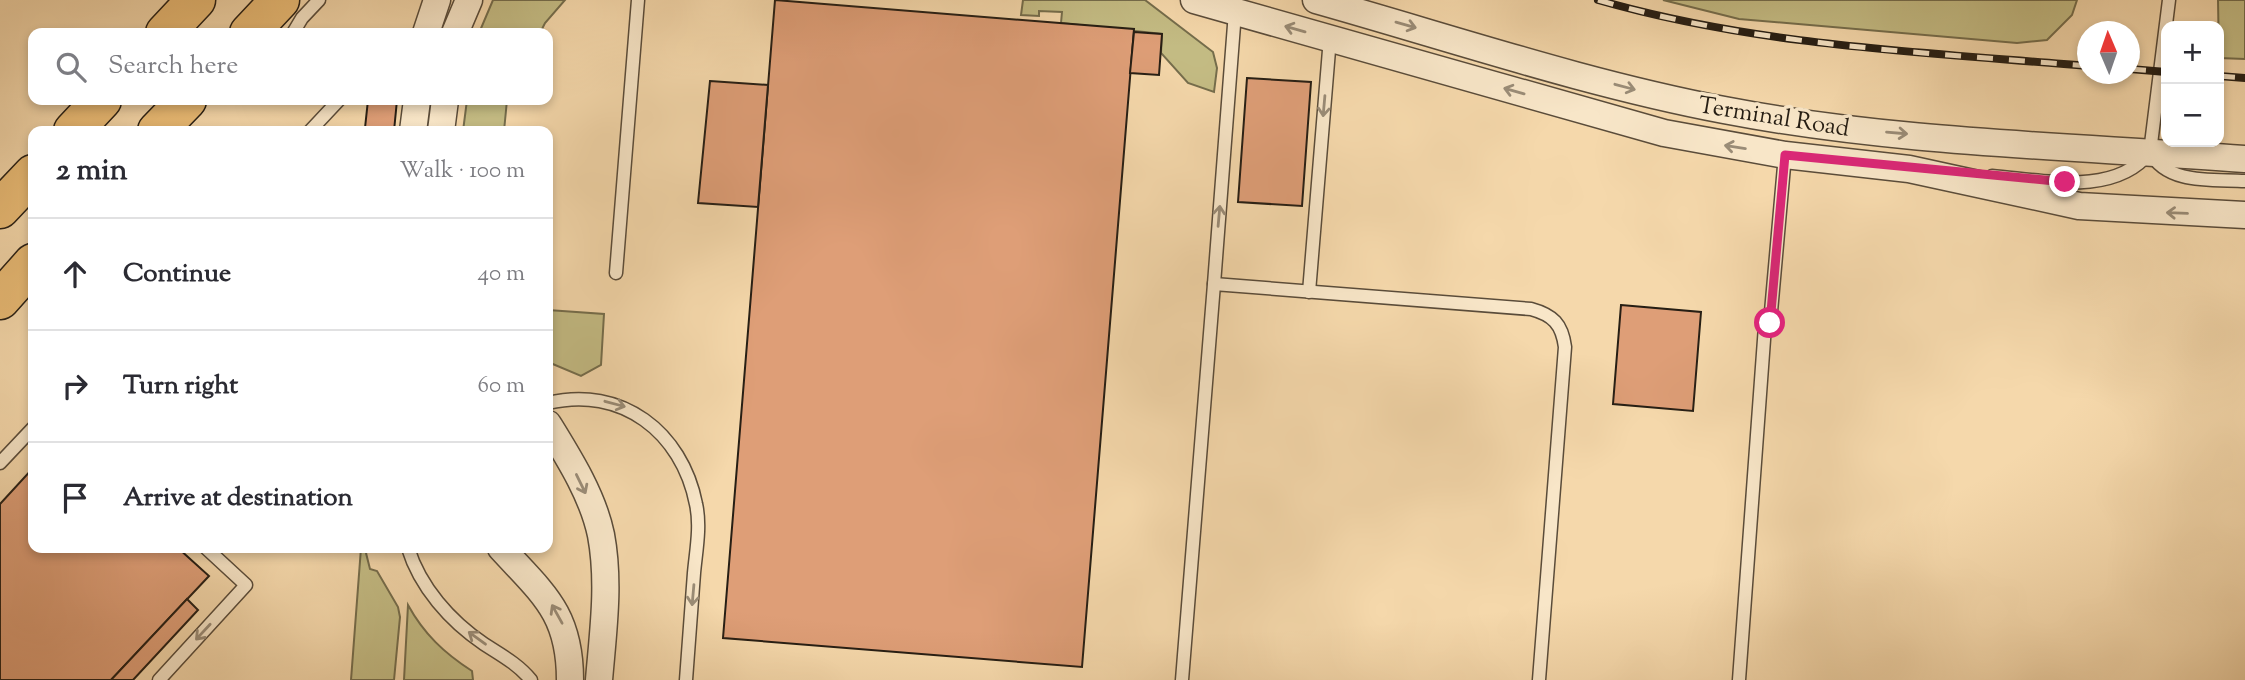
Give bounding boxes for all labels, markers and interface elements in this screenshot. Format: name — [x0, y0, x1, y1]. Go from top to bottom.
one-way arrow — [1394, 20, 1416, 33]
one-way arrow — [1285, 21, 1307, 34]
north arrow — [2077, 21, 2140, 84]
map controls — [2161, 21, 2224, 147]
button: + — [2161, 21, 2224, 84]
search box — [28, 28, 553, 105]
icon: search — [52, 48, 90, 86]
text: Search here — [108, 48, 238, 85]
one-way arrow — [1613, 81, 1636, 94]
one-way arrow — [1503, 84, 1525, 97]
button: − — [2161, 84, 2224, 147]
street label: Terminal Road — [1696, 89, 1852, 147]
one-way arrow — [1317, 94, 1330, 117]
one-way arrow — [1885, 127, 1908, 140]
one-way arrow — [1724, 140, 1746, 153]
text: 2 min — [56, 150, 128, 193]
text: Walk · 100 m — [400, 155, 525, 188]
route end — [2049, 166, 2080, 197]
one-way arrow — [1213, 206, 1226, 228]
one-way arrow — [2166, 206, 2189, 219]
icon: ahead — [56, 255, 94, 293]
text: Continue — [123, 256, 231, 293]
text: 40 m — [478, 258, 525, 291]
route start — [1754, 307, 1785, 338]
icon: right — [56, 367, 94, 405]
text: Turn right — [123, 368, 238, 405]
text: 60 m — [477, 370, 525, 403]
one-way arrow — [603, 398, 626, 411]
one-way arrow — [574, 473, 588, 494]
icon: arrive — [56, 479, 94, 517]
text: Arrive at destination — [123, 480, 353, 517]
one-way arrow — [686, 583, 699, 606]
one-way arrow — [549, 605, 563, 625]
one-way arrow — [194, 623, 211, 640]
one-way arrow — [468, 631, 487, 645]

